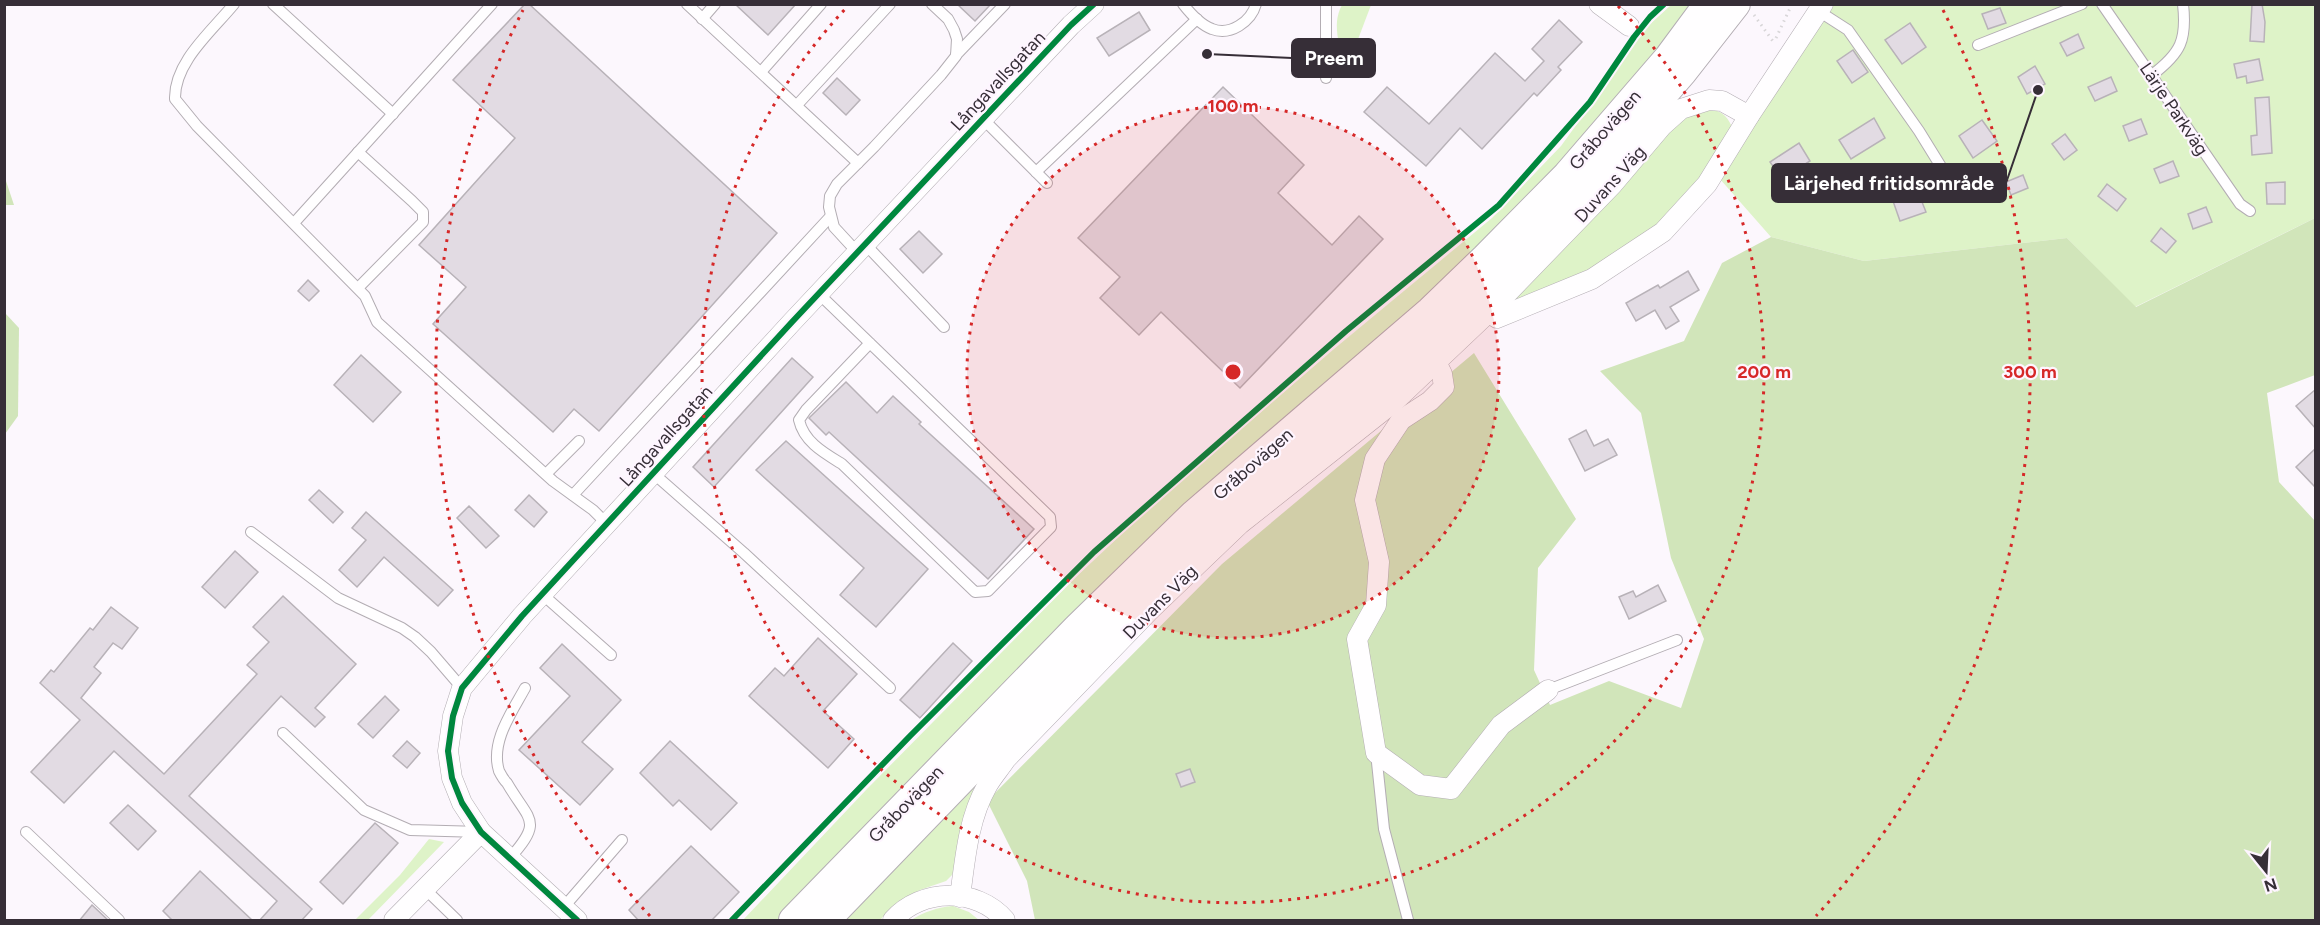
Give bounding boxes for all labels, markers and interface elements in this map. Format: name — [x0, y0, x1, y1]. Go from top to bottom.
street label: Långavallsgatan — [946, 26, 1050, 136]
callout: Preem — [1292, 39, 1375, 77]
text: Preem — [1304, 46, 1364, 70]
street label: Lärje Parkväg — [2135, 58, 2213, 160]
street label: Gråbovägen — [1564, 86, 1646, 174]
text: 100 m — [1208, 95, 1258, 117]
street label: Duvans Väg — [1570, 141, 1650, 227]
callout: Lärjehed fritidsområde — [1772, 164, 2006, 202]
text: Lärjehed fritidsområde — [1784, 171, 1994, 195]
text: 200 m — [1737, 361, 1791, 383]
text: 300 m — [2003, 361, 2057, 383]
centre of rings — [1223, 362, 1243, 382]
street label: Långavallsgatan — [615, 381, 717, 491]
street label: Gråbovägen — [1209, 423, 1297, 505]
street label: Duvans Väg — [1118, 560, 1202, 644]
street label: Gråbovägen — [864, 761, 948, 847]
north arrow — [2236, 841, 2296, 901]
text: N — [2262, 874, 2279, 896]

